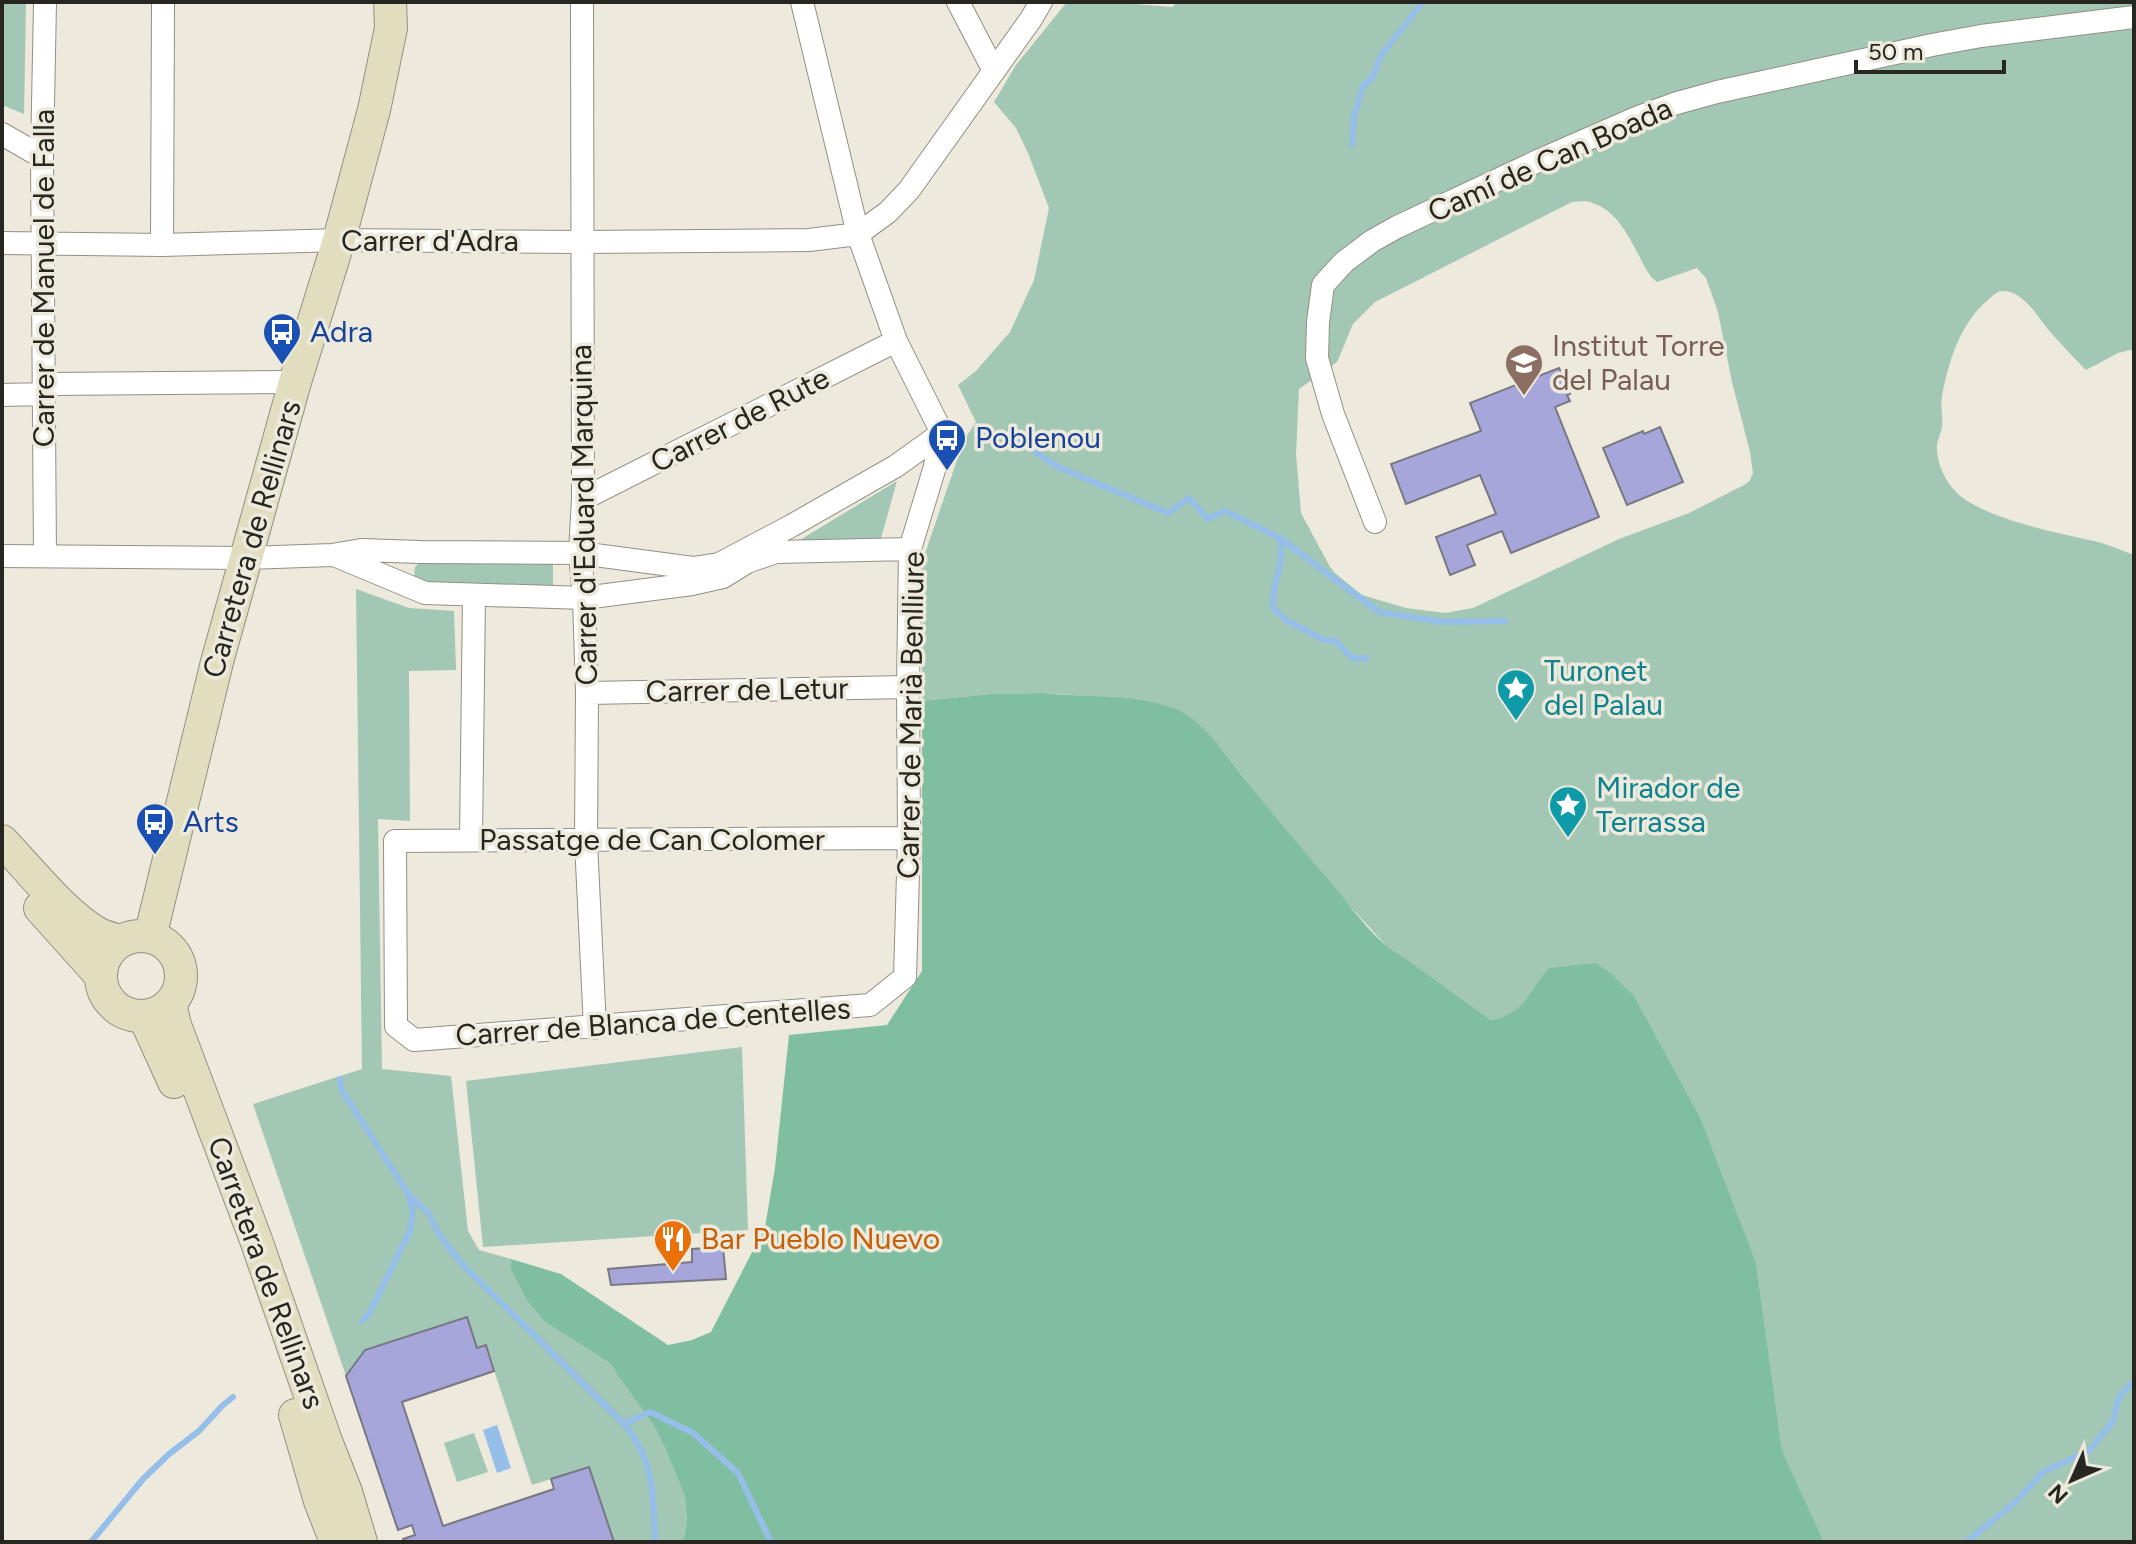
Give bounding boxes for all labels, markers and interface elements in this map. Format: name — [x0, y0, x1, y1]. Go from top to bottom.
scale bar — [1856, 24, 2004, 74]
text: 50 m — [1868, 37, 1924, 66]
street label: Camí de Can Boada — [1422, 89, 1678, 230]
street label: Carrer de Manuel de Falla — [25, 109, 62, 447]
street label: Carrer d'Adra — [341, 222, 519, 259]
bus stop icon: Adra — [261, 311, 303, 366]
place label: Adra — [310, 313, 373, 350]
place label: Institut Torre del Palau — [1552, 327, 1725, 398]
school or university icon: Institut Torre del Palau — [1503, 342, 1545, 397]
street label: Carrer d'Eduard Marquina — [562, 344, 605, 686]
street label: Carrer de Rute — [644, 359, 835, 480]
street label: Carretera de Rellinars — [194, 396, 309, 682]
bus stop icon: Poblenou — [926, 417, 968, 472]
place label: Poblenou — [975, 419, 1101, 456]
street label: Carrer de Marià Benlliure — [889, 551, 932, 879]
place label: Turonet del Palau — [1544, 652, 1663, 723]
place icon: Turonet del Palau — [1495, 667, 1537, 722]
street label: Carrer de Letur — [645, 669, 849, 710]
place label: Mirador de Terrassa — [1596, 769, 1740, 840]
place icon: Mirador de Terrassa — [1547, 784, 1589, 839]
bus stop icon: Arts — [134, 801, 176, 856]
place label: Arts — [183, 803, 239, 840]
street label: Passatge de Can Colomer — [479, 821, 825, 858]
street label: Carrer de Blanca de Centelles — [454, 989, 852, 1054]
street label: Carretera de Rellinars — [200, 1132, 333, 1414]
restaurant icon: Bar Pueblo Nuevo — [652, 1218, 694, 1273]
place label: Bar Pueblo Nuevo — [701, 1220, 940, 1257]
north arrow — [2032, 1440, 2112, 1520]
text: N — [2043, 1478, 2074, 1509]

